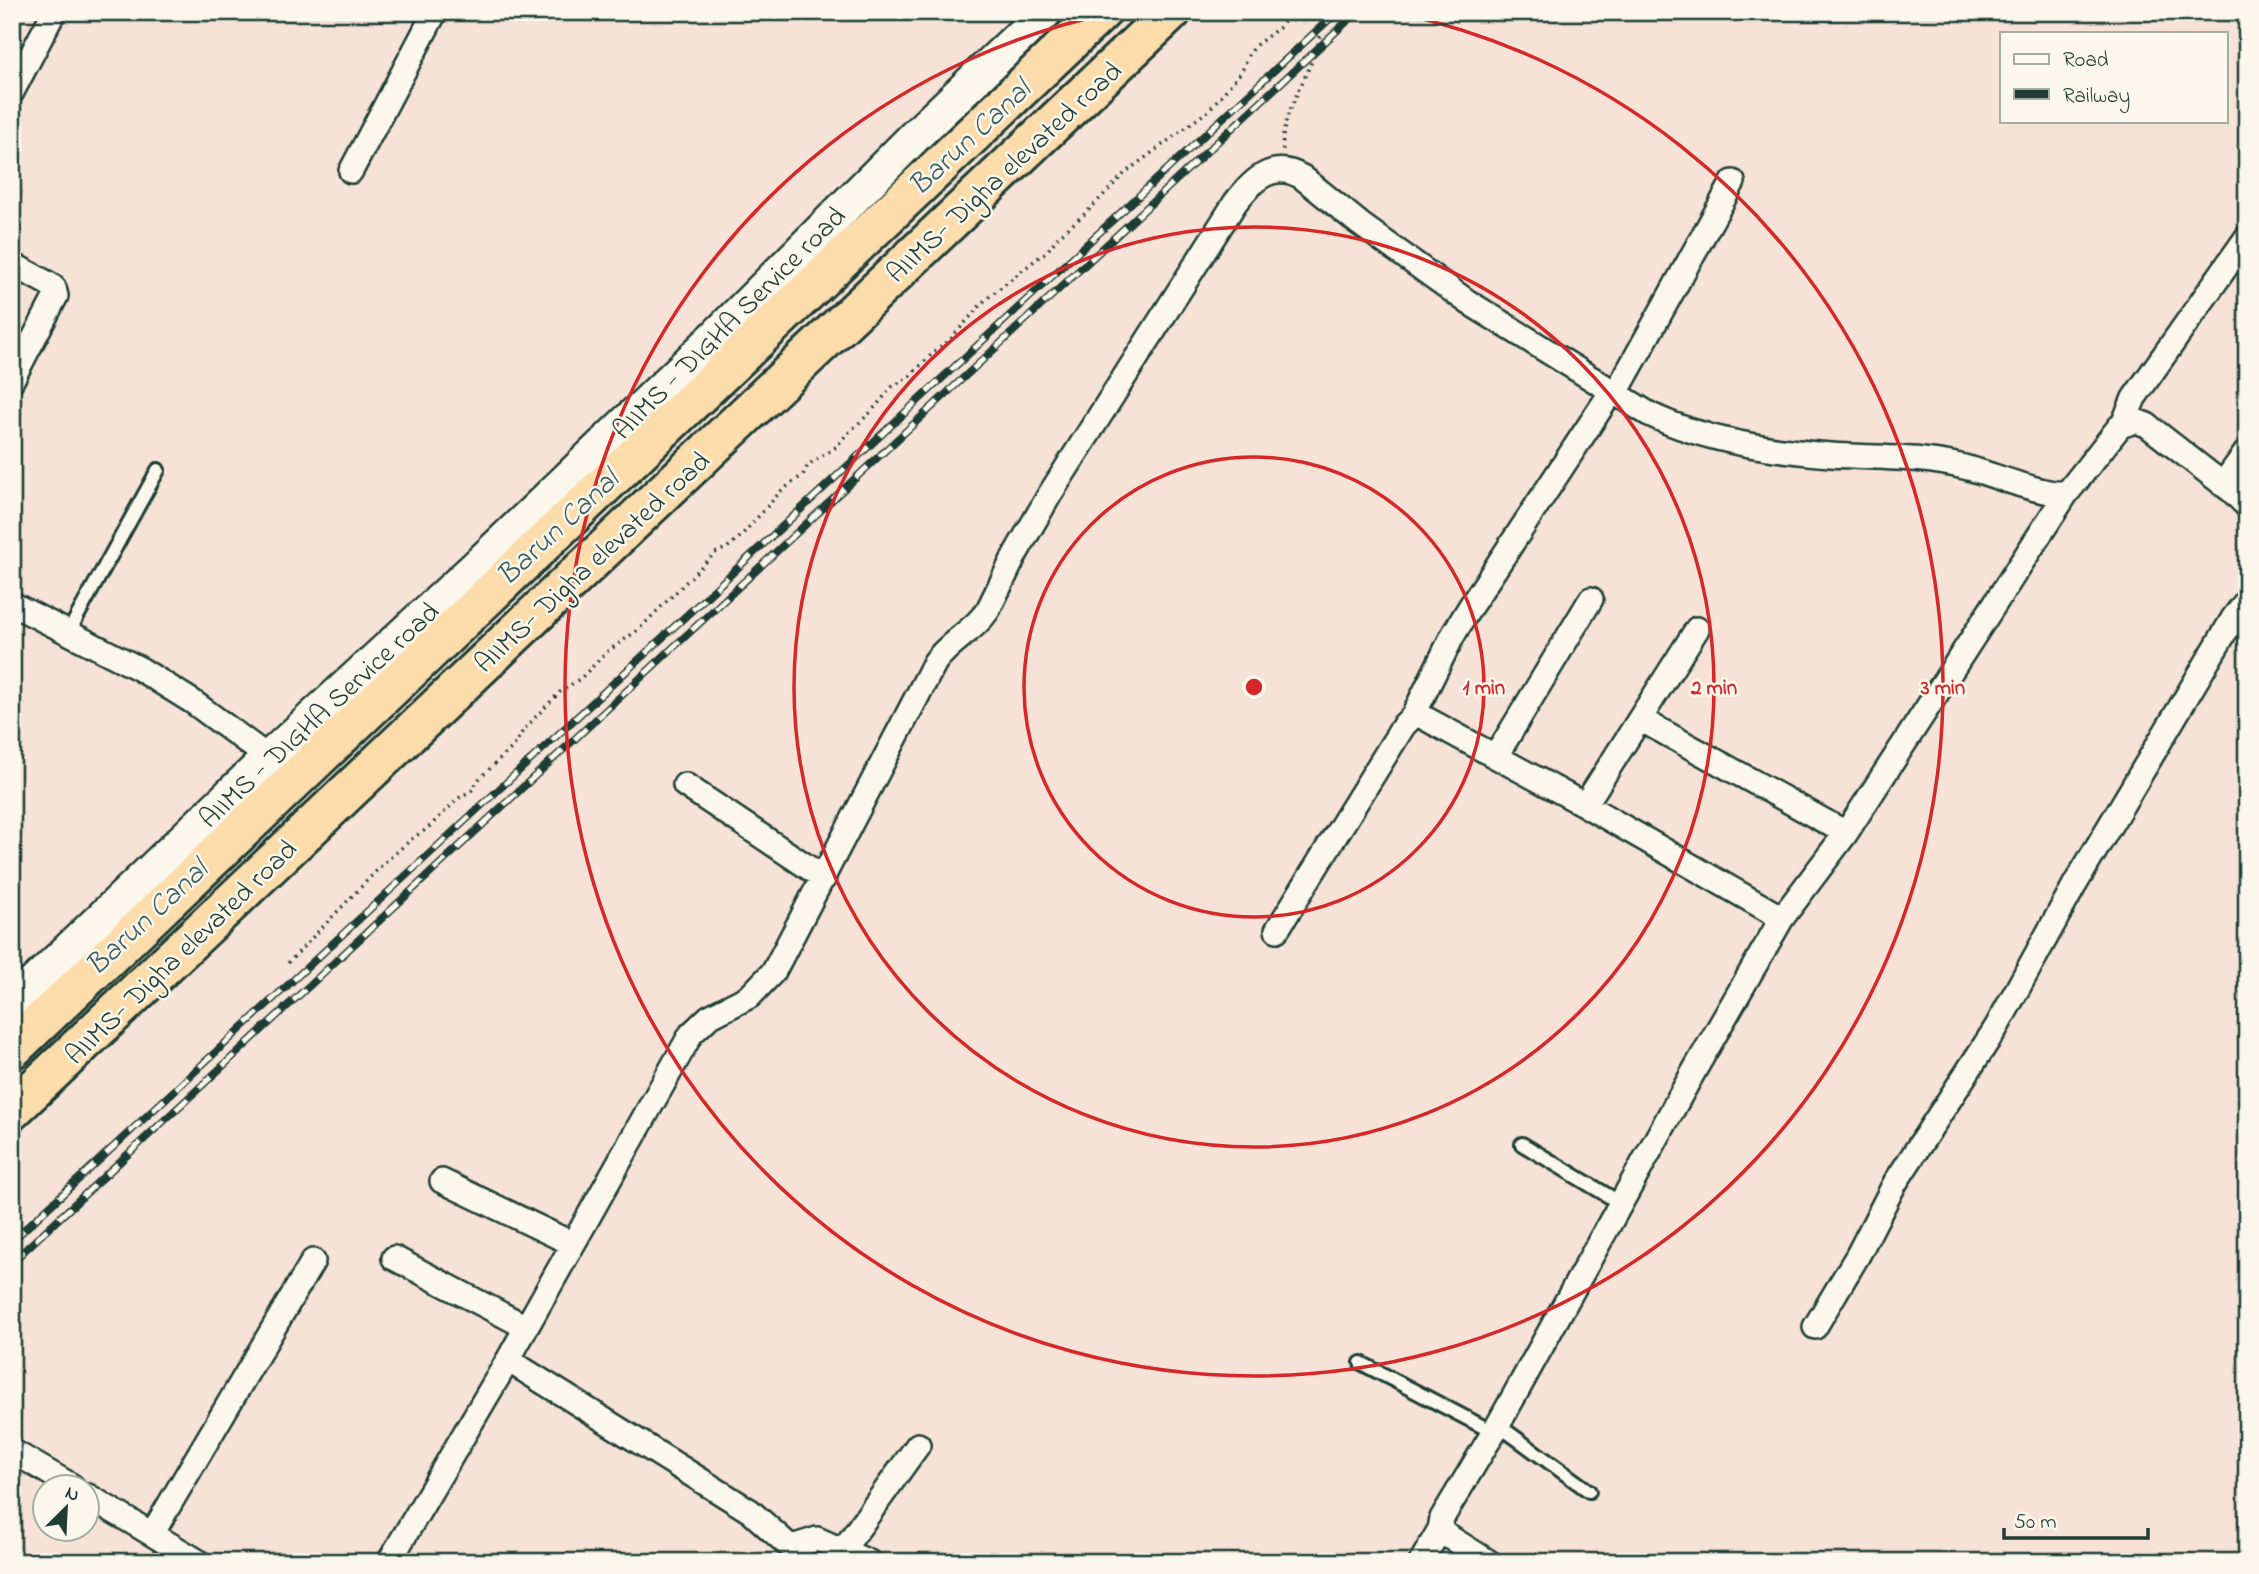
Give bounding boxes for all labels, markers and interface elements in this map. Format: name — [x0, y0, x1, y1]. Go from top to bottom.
legend — [2000, 32, 2228, 122]
text: Road — [2063, 46, 2109, 76]
street label: AIIMS- Digha elevated road — [878, 53, 1133, 294]
water label: Barun Canal — [900, 68, 1045, 208]
text: Railway — [2063, 82, 2130, 114]
street label: AIIMS - DIGHA Service road — [604, 198, 857, 451]
street label: AIIMS- Digha elevated road — [466, 443, 721, 684]
water label: Barun Canal — [488, 458, 633, 598]
street label: AIIMS - DIGHA Service road — [191, 594, 450, 839]
text: 1 min — [1463, 674, 1505, 704]
text: 2 min — [1690, 674, 1737, 704]
text: 3 min — [1920, 674, 1965, 704]
centre of rings — [1242, 675, 1266, 699]
street label: AIIMS- Digha elevated road — [57, 831, 308, 1076]
water label: Barun Canal — [77, 848, 222, 988]
north arrow — [32, 1472, 102, 1542]
text: N — [61, 1480, 83, 1510]
scale bar — [2004, 1497, 2147, 1541]
text: 50 m — [2014, 1508, 2057, 1538]

